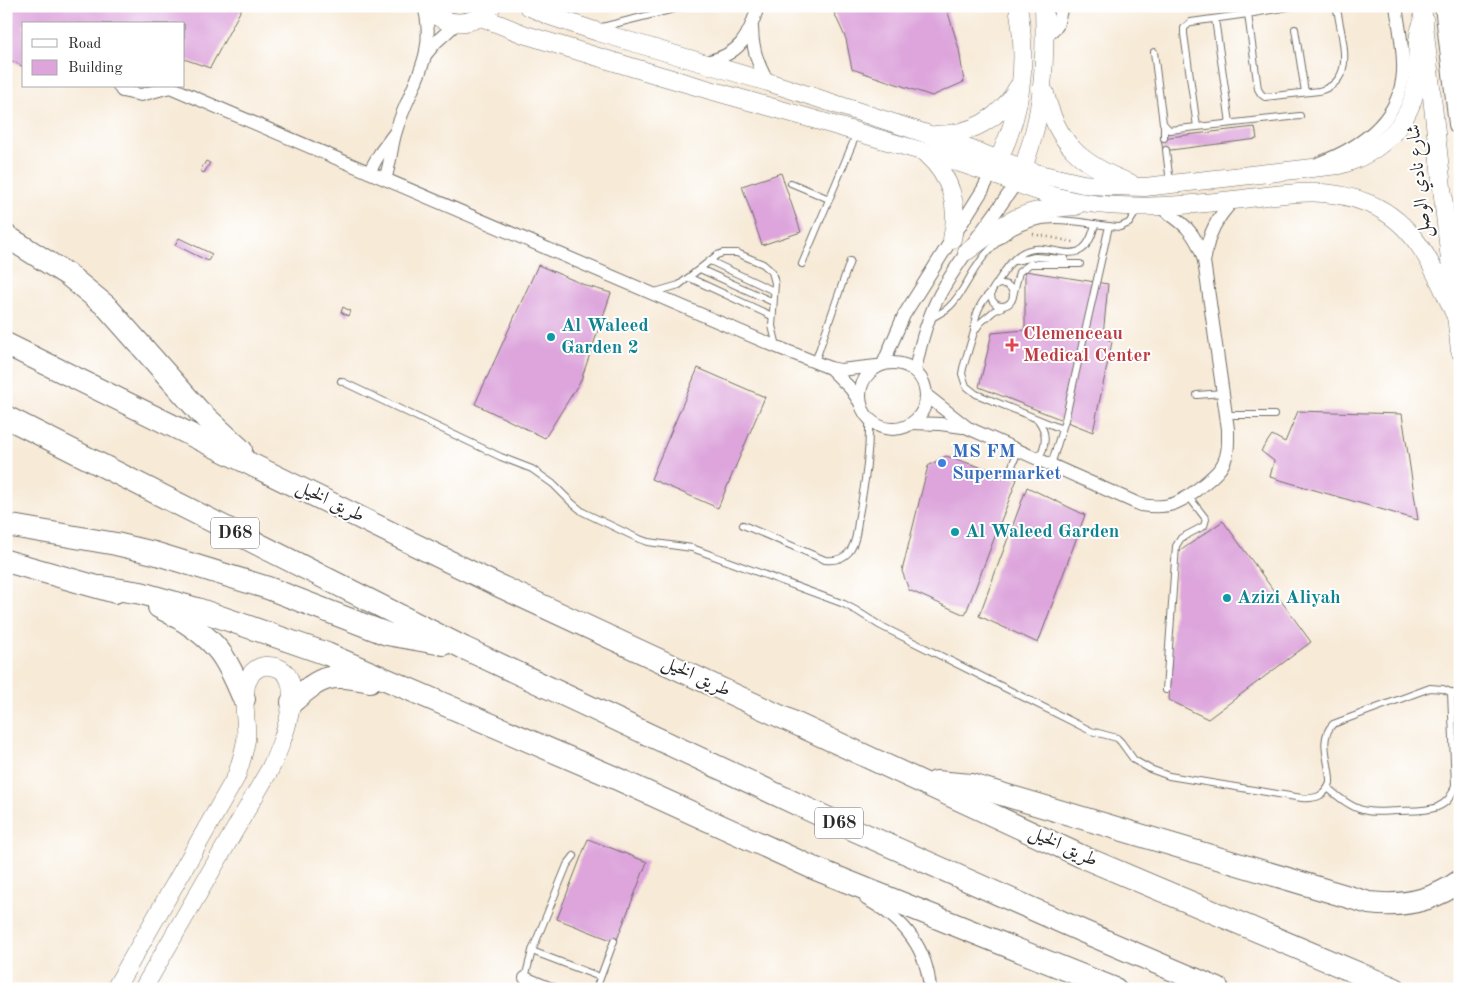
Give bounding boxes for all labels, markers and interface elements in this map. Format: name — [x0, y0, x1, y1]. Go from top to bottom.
legend — [22, 22, 185, 88]
text: Road — [68, 37, 102, 52]
text: Building — [68, 61, 123, 76]
street label: شارع نادي الوصل — [1405, 123, 1439, 239]
place label: Al Waleed Garden 2 — [561, 317, 649, 358]
place label: Clemenceau Medical Center — [1023, 325, 1151, 366]
marker: Al Waleed Garden 2 — [545, 331, 557, 343]
marker: Clemenceau Medical Center — [1005, 338, 1019, 352]
place label: MS FM Supermarket — [952, 443, 1061, 484]
marker: MS FM Supermarket — [936, 457, 948, 469]
street label: طريق الخيل — [292, 477, 367, 528]
road number: D68 — [211, 518, 259, 548]
place label: Al Waleed Garden — [965, 523, 1119, 542]
marker: Al Waleed Garden — [949, 526, 961, 538]
place label: Azizi Aliyah — [1237, 589, 1341, 608]
marker: Azizi Aliyah — [1221, 592, 1233, 604]
street label: طريق الخيل — [658, 653, 733, 703]
road number: D68 — [815, 808, 863, 838]
street label: طريق الخيل — [1025, 823, 1100, 873]

